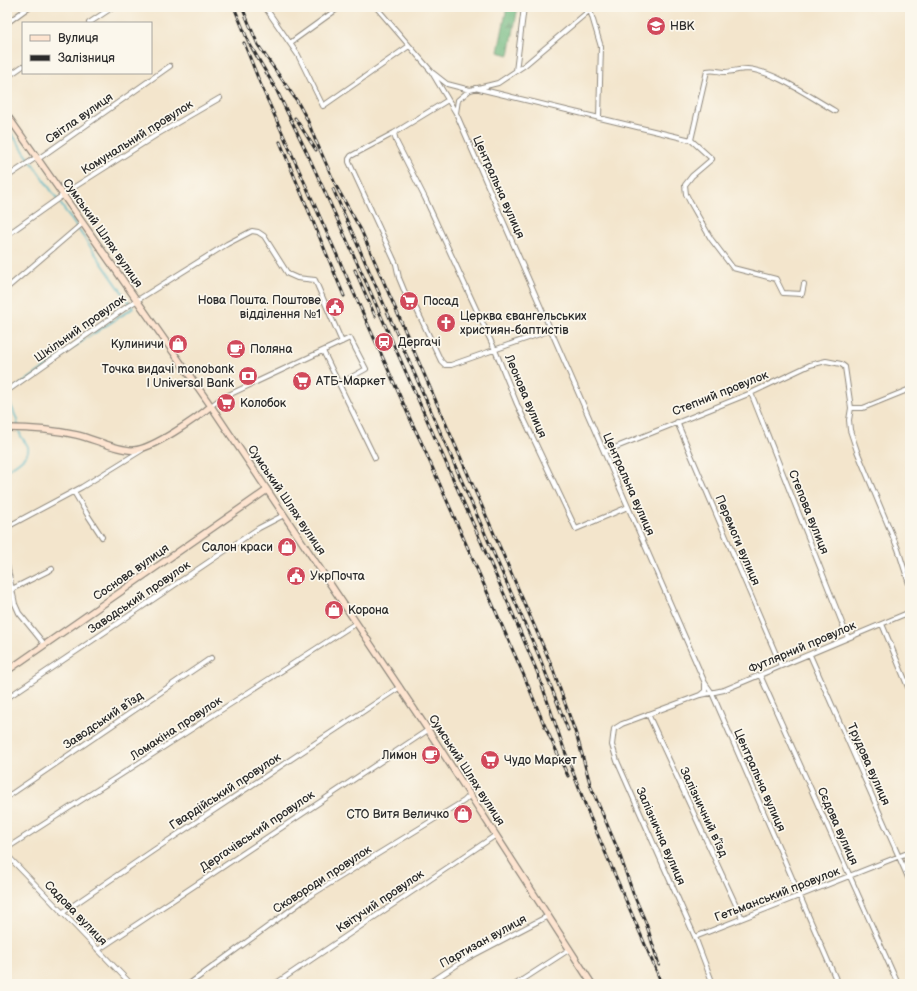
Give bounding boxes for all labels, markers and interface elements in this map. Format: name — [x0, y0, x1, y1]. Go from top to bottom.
school or university icon: НВК — [645, 15, 667, 37]
place label: НВК — [670, 19, 695, 34]
legend — [22, 22, 152, 74]
text: Вулиця — [58, 31, 99, 46]
text: Залізниця — [58, 51, 115, 66]
street label: Світла вулиця — [43, 89, 116, 147]
street label: Комунальний провулок — [79, 97, 196, 178]
street label: Центральна вулиця — [469, 133, 528, 241]
street label: Сумський Шлях вулиця — [59, 176, 146, 291]
supermarket icon: Посад — [398, 290, 420, 312]
street label: Шкільний провулок — [32, 291, 130, 366]
place label: Нова Пошта. Поштове відділення №1 — [198, 293, 321, 322]
place label: Посад — [423, 294, 459, 309]
public building icon: Нова Пошта. Поштове відділення №1 — [324, 296, 346, 318]
place label: Церква євангельських християн-баптистів — [460, 309, 587, 338]
church icon: Церква євангельських християн-баптистів — [435, 312, 457, 334]
station icon: Дергачі — [373, 331, 395, 353]
shop icon: Кулиничи — [167, 333, 189, 355]
place label: Дергачі — [398, 335, 441, 350]
place label: Кулиничи — [111, 337, 164, 352]
cafe icon: Поляна — [225, 338, 247, 360]
place label: Поляна — [250, 342, 293, 357]
street label: Леонова вулиця — [501, 351, 550, 441]
place label: Точка видачі monobank | Universal Bank — [102, 362, 234, 391]
bank icon: Точка видачі monobank | Universal Bank — [237, 365, 259, 387]
street label: Степний провулок — [670, 367, 771, 420]
supermarket icon: АТБ-Маркет — [291, 370, 313, 392]
place label: АТБ-Маркет — [315, 374, 386, 389]
supermarket icon: Колобок — [215, 392, 237, 414]
place label: Колобок — [240, 396, 287, 411]
street label: Центральна вулиця — [599, 430, 658, 538]
street label: Сумський Шлях вулиця — [244, 442, 329, 558]
street label: Степова вулиця — [785, 468, 832, 557]
street label: Перемоги вулиця — [712, 493, 764, 588]
shop icon: Салон краси — [276, 536, 298, 558]
place label: Салон краси — [202, 540, 273, 555]
street label: Соснова вулиця — [91, 541, 172, 604]
street label: Заводський провулок — [85, 557, 194, 637]
public building icon: УкрПочта — [285, 565, 307, 587]
place label: УкрПочта — [310, 569, 365, 584]
shop icon: Корона — [323, 599, 345, 621]
place label: Корона — [348, 603, 389, 618]
street label: Футлярний провулок — [746, 618, 859, 677]
street label: Заводський в’їзд — [61, 688, 147, 753]
street label: Ломакіна провулок — [127, 693, 226, 764]
street label: Сумський Шлях вулиця — [425, 712, 508, 829]
street label: Трудова вулиця — [844, 721, 894, 808]
street label: Центральна вулиця — [730, 726, 789, 834]
cafe icon: Лимон — [420, 744, 442, 766]
place label: Лимон — [381, 748, 417, 763]
street label: Гвардійський провулок — [167, 749, 284, 833]
supermarket icon: Чудо Маркет — [479, 749, 501, 771]
place label: Чудо Маркет — [504, 753, 577, 768]
street label: Залізничний в’їзд — [676, 765, 731, 860]
street label: Залізнична вулиця — [632, 785, 689, 888]
street label: Сєдова вулиця — [814, 785, 862, 868]
street label: Дергачівський провулок — [197, 787, 318, 875]
shop icon: СТО Витя Величко — [452, 803, 474, 825]
place label: СТО Витя Величко — [346, 807, 449, 822]
street label: Сковороди провулок — [270, 842, 375, 917]
street label: Гетьманський провулок — [712, 863, 842, 925]
street label: Квітучий провулок — [334, 866, 427, 936]
street label: Садова вулиця — [41, 878, 111, 949]
street label: Партизан вулиця — [437, 911, 530, 971]

